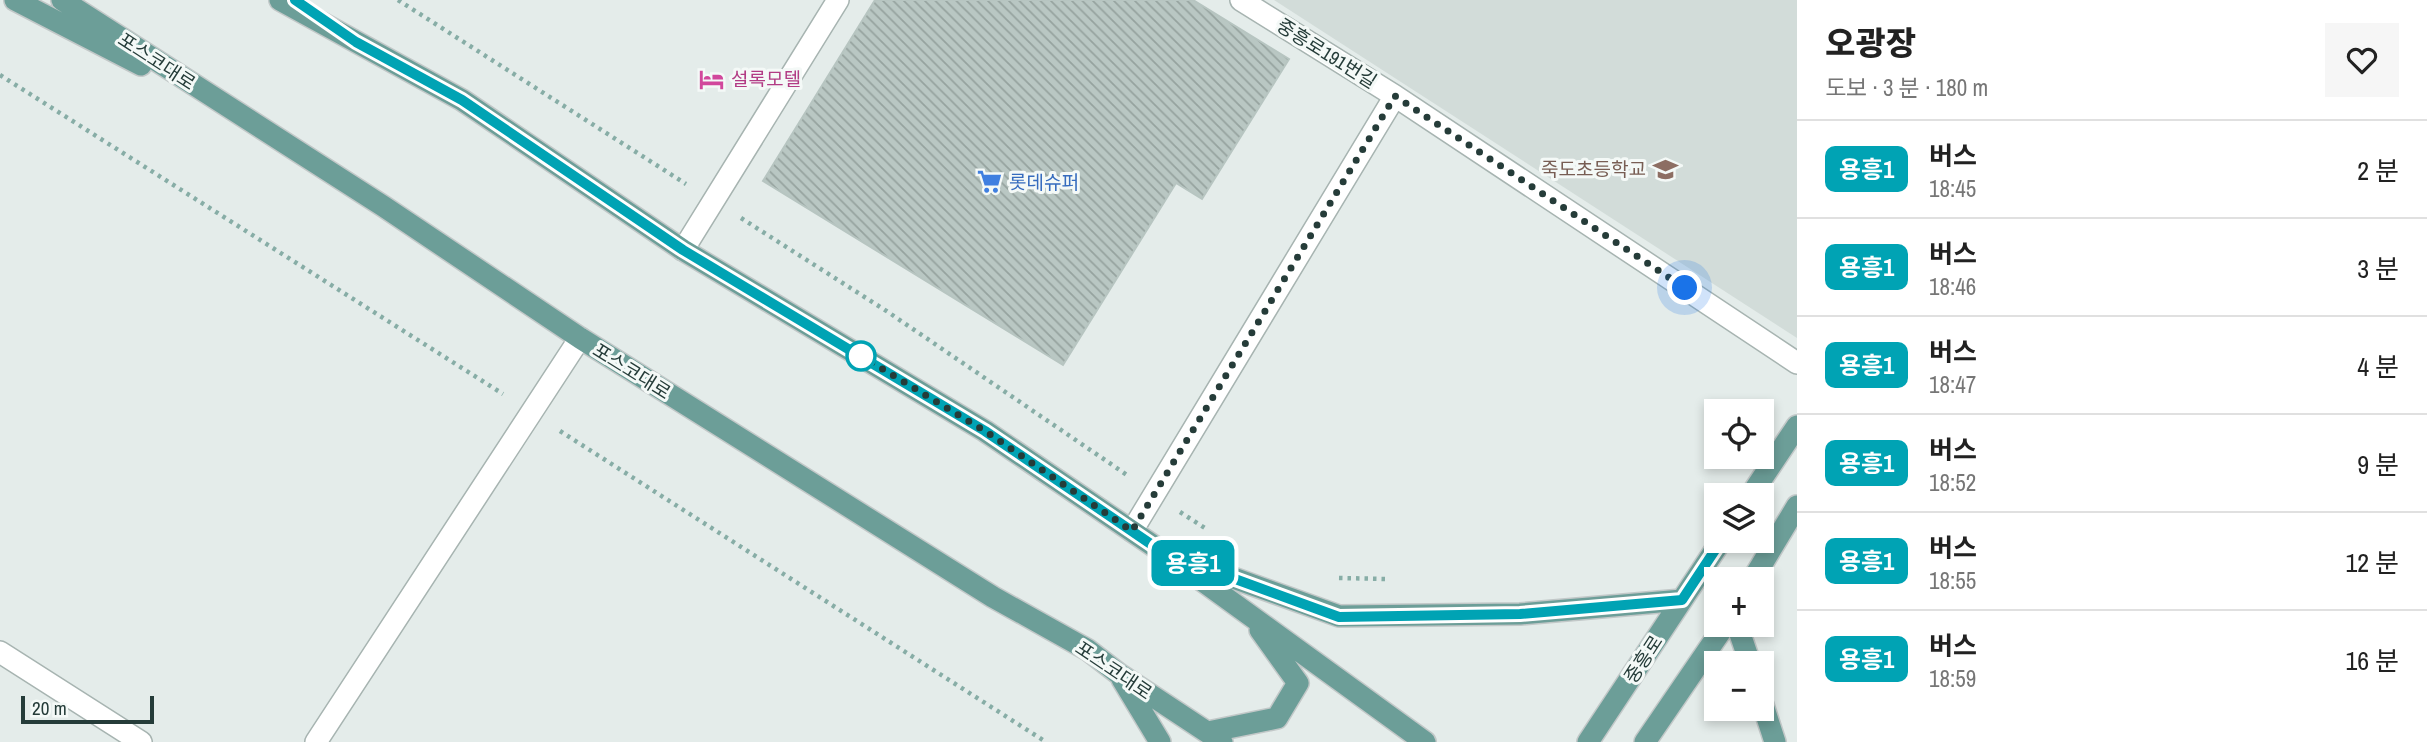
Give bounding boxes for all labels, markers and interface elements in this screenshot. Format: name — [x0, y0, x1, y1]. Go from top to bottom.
street label: 중흥로191번길 — [1272, 12, 1382, 94]
text: 오광장 — [1825, 21, 1916, 65]
button: heart — [2325, 23, 2399, 97]
street label: 포스코대로 — [113, 26, 201, 96]
hotel icon: 설록모텔 — [697, 65, 725, 93]
place label: 설록모텔 — [731, 66, 801, 92]
text: 도보 · 3 분 · 180 m — [1825, 72, 1988, 103]
text: 버스 — [1929, 138, 1977, 173]
text: 용흥1 — [1839, 153, 1894, 185]
text: 2 분 — [2357, 153, 2399, 188]
school or university icon: 죽도초등학교 — [1652, 155, 1680, 183]
place label: 죽도초등학교 — [1541, 156, 1646, 182]
supermarket icon: 롯데슈퍼 — [975, 168, 1003, 196]
place label: 롯데슈퍼 — [1009, 169, 1079, 195]
text: 18:45 — [1929, 173, 1976, 204]
text: 버스 — [1929, 236, 1977, 271]
text: 용흥1 — [1839, 251, 1894, 283]
text: 3 분 — [2357, 251, 2399, 286]
your location — [1667, 270, 1702, 305]
text: 18:46 — [1929, 271, 1976, 302]
text: 버스 — [1929, 334, 1977, 369]
street label: 포스코대로 — [588, 337, 676, 405]
unlabelled marker — [846, 341, 876, 371]
text: 용흥1 — [1839, 349, 1894, 381]
text: 4 분 — [2357, 349, 2399, 384]
text: 18:47 — [1929, 369, 1976, 400]
map controls — [1704, 399, 1774, 721]
button: locate — [1704, 399, 1774, 469]
text: 버스 — [1929, 432, 1977, 467]
text: 용흥1 — [1839, 447, 1894, 479]
text: 9 분 — [2357, 447, 2399, 482]
text: 18:52 — [1929, 467, 1976, 498]
button: layers — [1704, 483, 1774, 553]
text: 버스 — [1929, 530, 1977, 565]
line badge: 용흥1 — [1153, 540, 1233, 586]
text: 용흥1 — [1839, 545, 1894, 577]
text: 12 분 — [2345, 545, 2399, 580]
text: 용흥1 — [1165, 547, 1221, 579]
text: 18:55 — [1929, 565, 1976, 596]
button: + — [1704, 567, 1774, 637]
text: 버스 — [1929, 628, 1977, 663]
street label: 중흥로 — [1618, 630, 1668, 688]
street label: 포스코대로 — [1070, 635, 1158, 705]
text: 용흥1 — [1839, 643, 1894, 675]
text: 16 분 — [2345, 643, 2399, 678]
button: − — [1704, 651, 1774, 721]
text: 18:59 — [1929, 663, 1976, 694]
scale bar — [21, 693, 154, 725]
text: 20 m — [32, 695, 67, 721]

